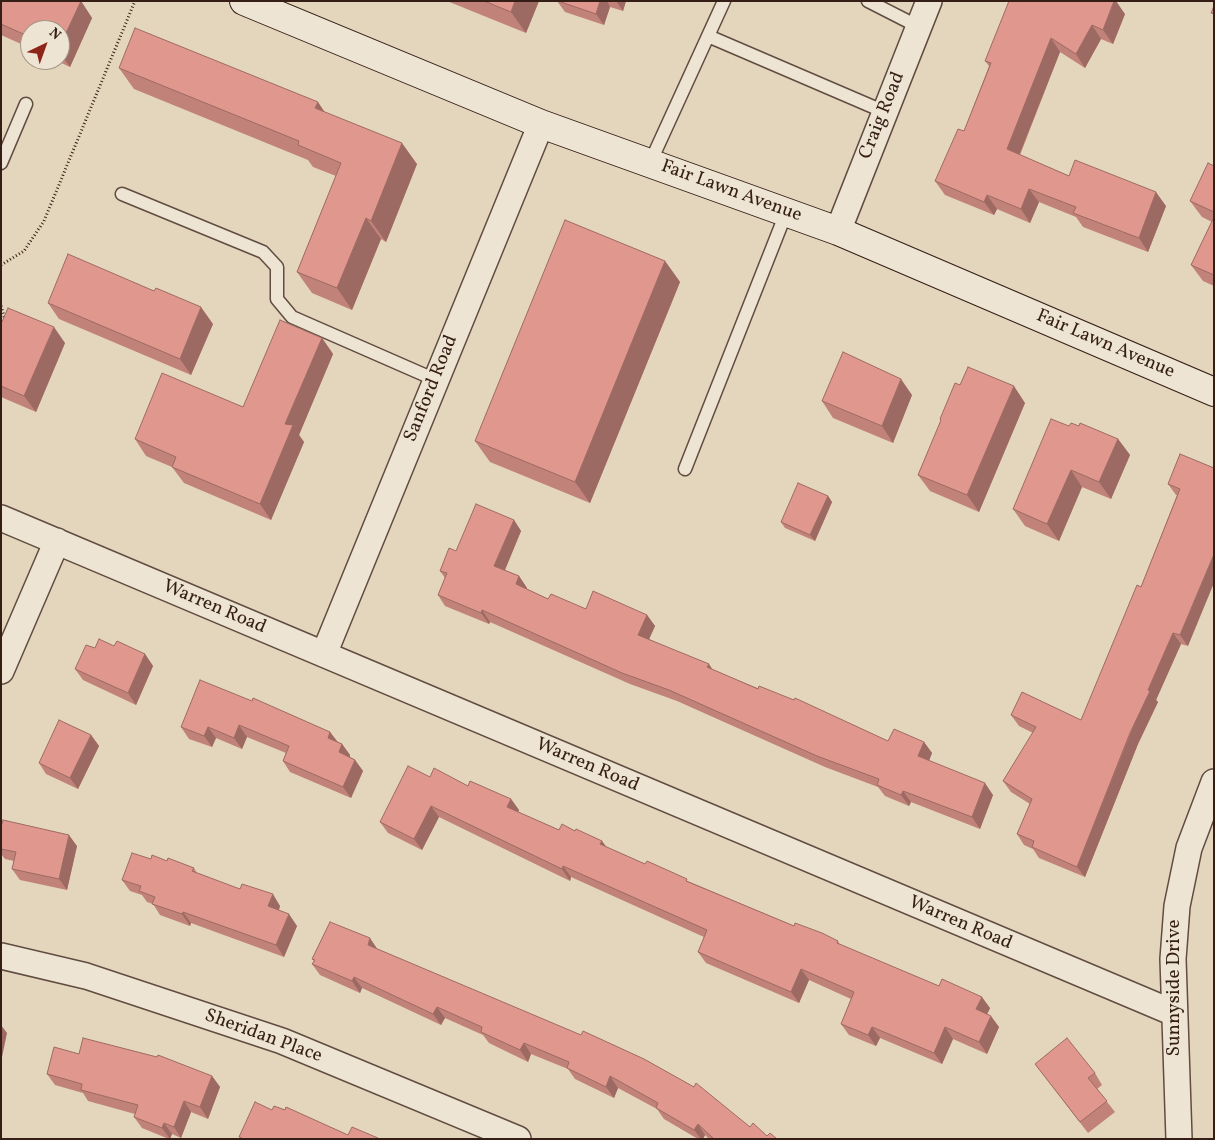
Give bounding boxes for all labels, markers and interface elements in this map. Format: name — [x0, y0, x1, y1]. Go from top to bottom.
north arrow — [20, 20, 70, 70]
text: N — [45, 24, 65, 45]
street label: Craig Road — [855, 69, 911, 163]
street label: Fair Lawn Avenue — [657, 156, 805, 228]
street label: Fair Lawn Avenue — [1032, 306, 1178, 384]
street label: Sanford Road — [400, 332, 464, 446]
street label: Warren Road — [159, 576, 269, 640]
street label: Warren Road — [532, 734, 642, 798]
street label: Warren Road — [905, 892, 1015, 956]
street label: Sunnyside Drive — [1165, 919, 1187, 1057]
street label: Sheridan Place — [201, 1005, 325, 1069]

